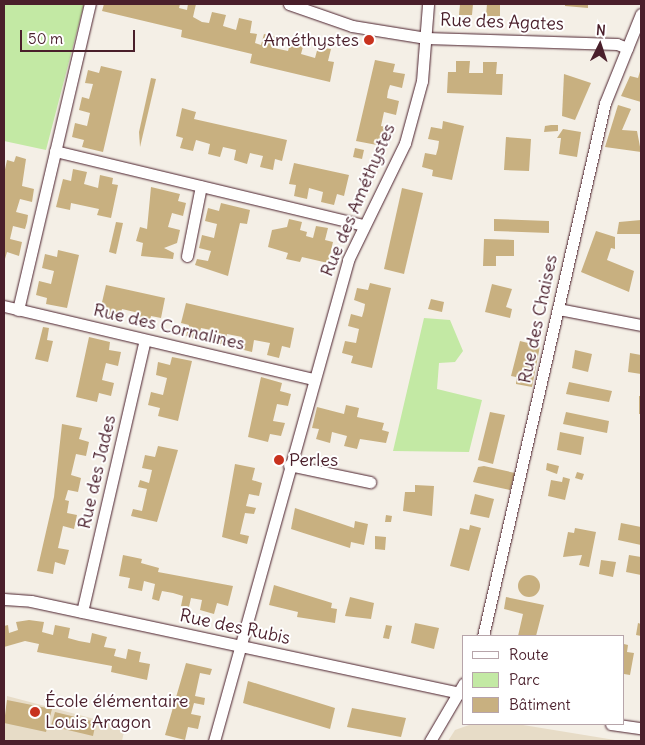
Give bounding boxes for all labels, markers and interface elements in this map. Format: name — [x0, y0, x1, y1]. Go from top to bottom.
street label: Rue des Agates — [440, 9, 564, 35]
scale bar — [22, 20, 138, 52]
north arrow — [575, 20, 625, 70]
text: N — [596, 21, 607, 39]
text: 50 m — [28, 29, 63, 48]
place label: Améthystes — [263, 29, 359, 51]
marker: Améthystes — [363, 34, 375, 46]
street label: Rue des Améthystes — [316, 120, 400, 280]
street label: Rue des Chaises — [514, 253, 562, 385]
street label: Rue des Cornalines — [91, 299, 247, 355]
street label: Rue des Jades — [73, 413, 121, 531]
place label: Perles — [289, 449, 338, 471]
marker: Perles — [273, 454, 285, 466]
street label: Rue des Rubis — [178, 605, 292, 649]
legend — [462, 635, 625, 725]
text: Route — [509, 645, 549, 664]
text: Parc — [509, 670, 540, 689]
place label: École élémentaire Louis Aragon — [45, 691, 188, 734]
text: Bâtiment — [509, 695, 571, 714]
marker: École élémentaire Louis Aragon — [29, 706, 41, 718]

